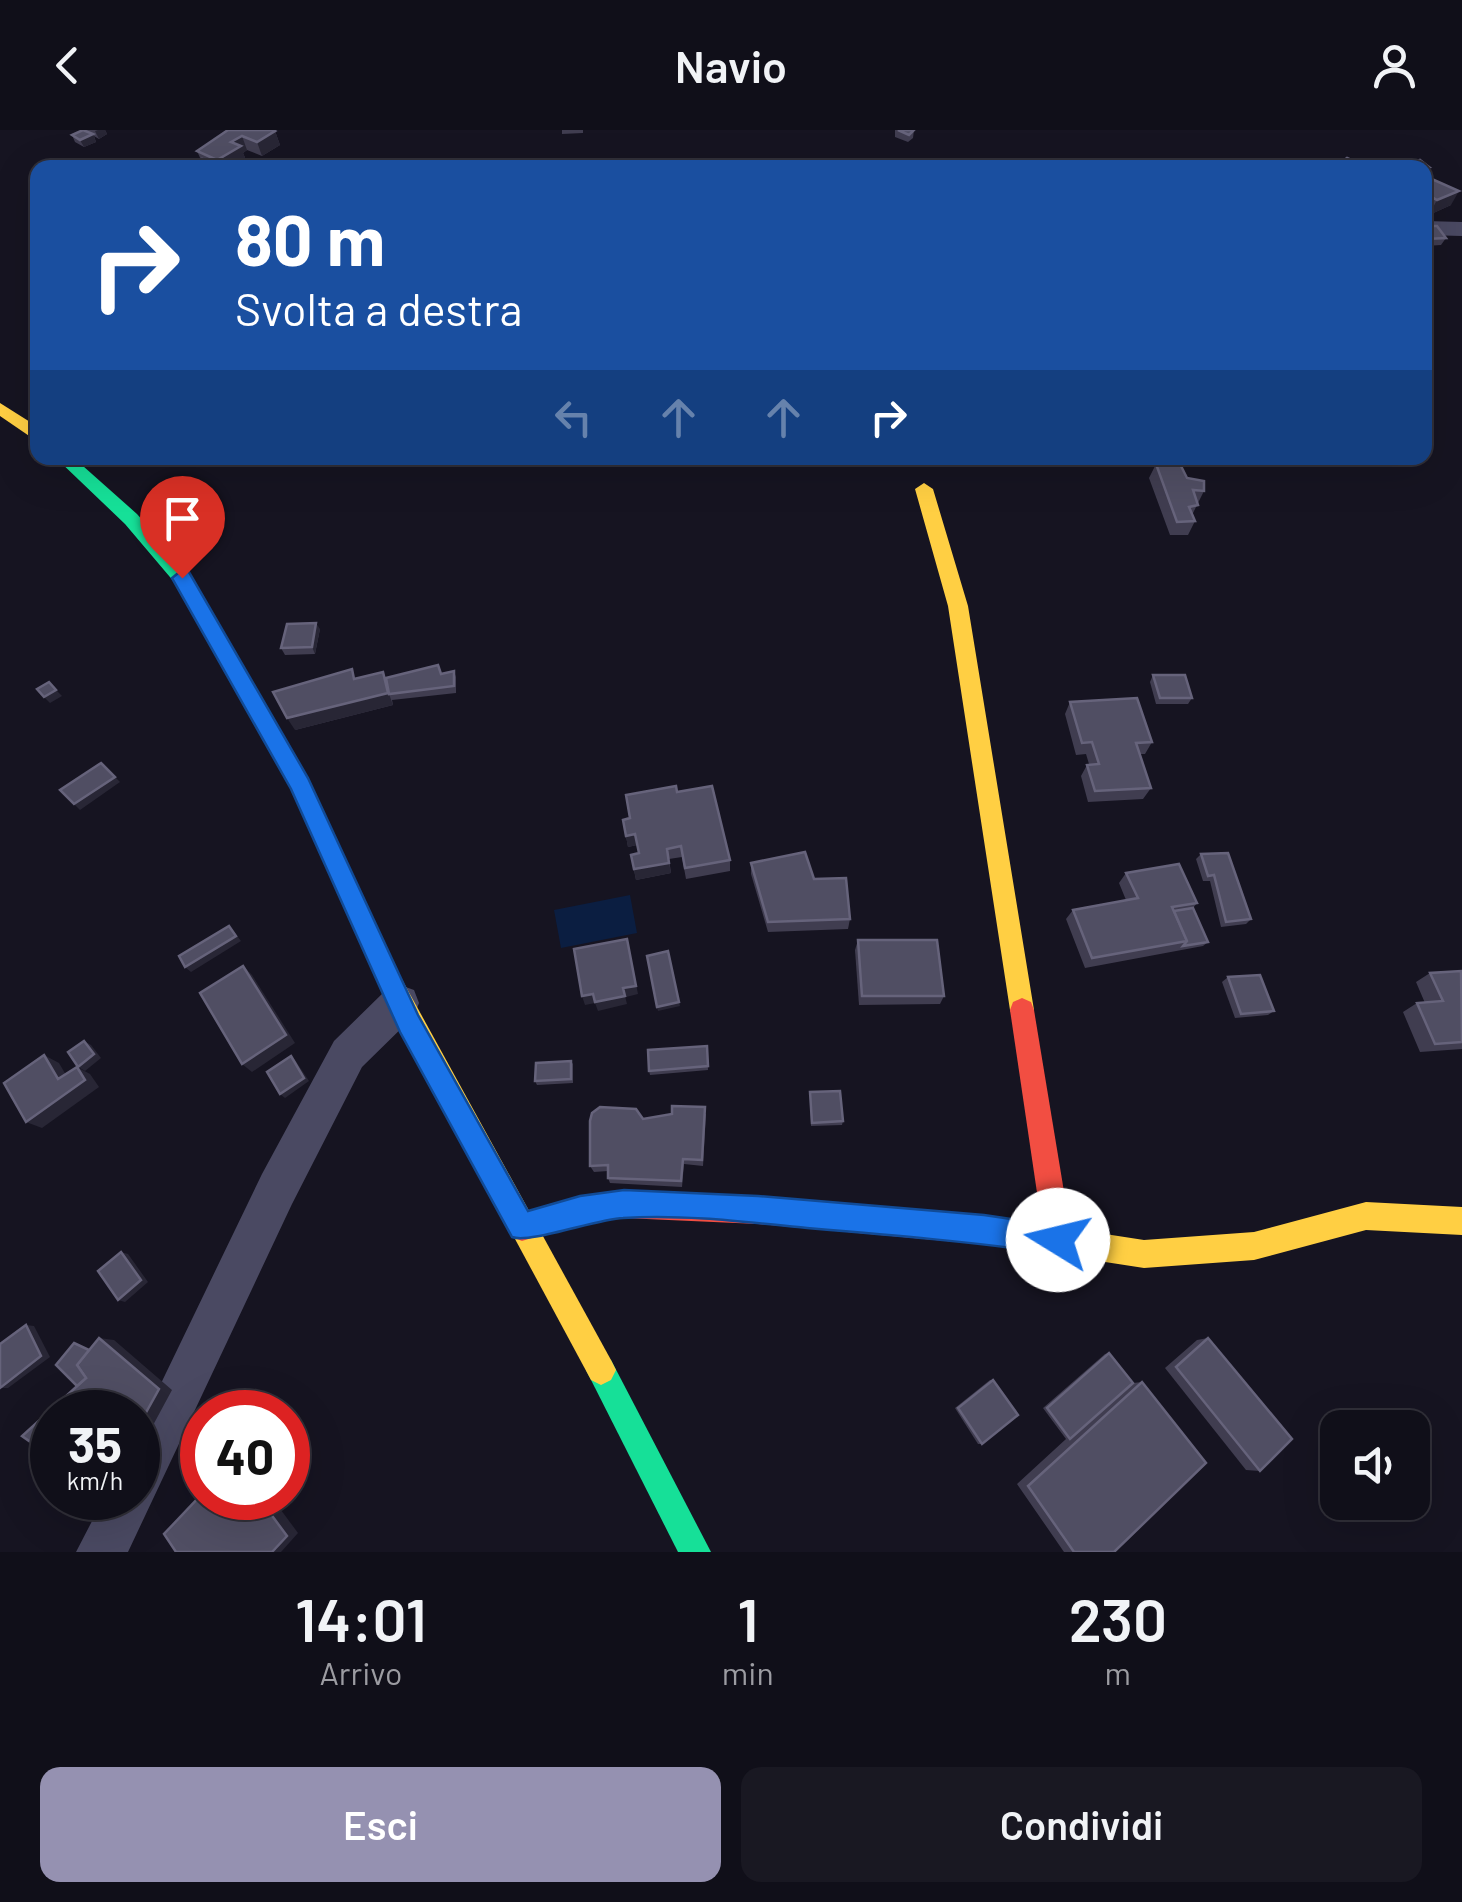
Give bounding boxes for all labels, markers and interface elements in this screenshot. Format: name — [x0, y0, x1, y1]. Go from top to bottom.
icon: back — [40, 38, 95, 93]
text: Navio — [675, 38, 787, 92]
icon: person — [1367, 38, 1422, 93]
text: 80 m — [235, 196, 385, 280]
icon: right — [70, 200, 200, 330]
text: Svolta a destra — [235, 281, 523, 335]
icon: left — [546, 390, 601, 445]
icon: ahead — [651, 390, 706, 445]
icon: ahead — [756, 390, 811, 445]
icon: right — [861, 390, 916, 445]
pin — [140, 476, 225, 579]
icon: arrive — [155, 491, 210, 546]
position arrow — [1006, 1188, 1110, 1292]
speed limit sign: 40 — [180, 1390, 310, 1520]
map controls — [1320, 1410, 1430, 1520]
button: sound — [1320, 1410, 1430, 1520]
text: 35 — [68, 1413, 122, 1473]
text: km/h — [67, 1465, 123, 1495]
text: 14:01 — [295, 1582, 427, 1654]
text: 1 — [737, 1582, 758, 1654]
text: 230 — [1069, 1582, 1167, 1654]
text: Arrivo — [319, 1653, 402, 1691]
text: min — [722, 1653, 774, 1691]
text: m — [1105, 1653, 1131, 1691]
button: Esci — [40, 1767, 721, 1882]
button: Condividi — [741, 1767, 1422, 1882]

